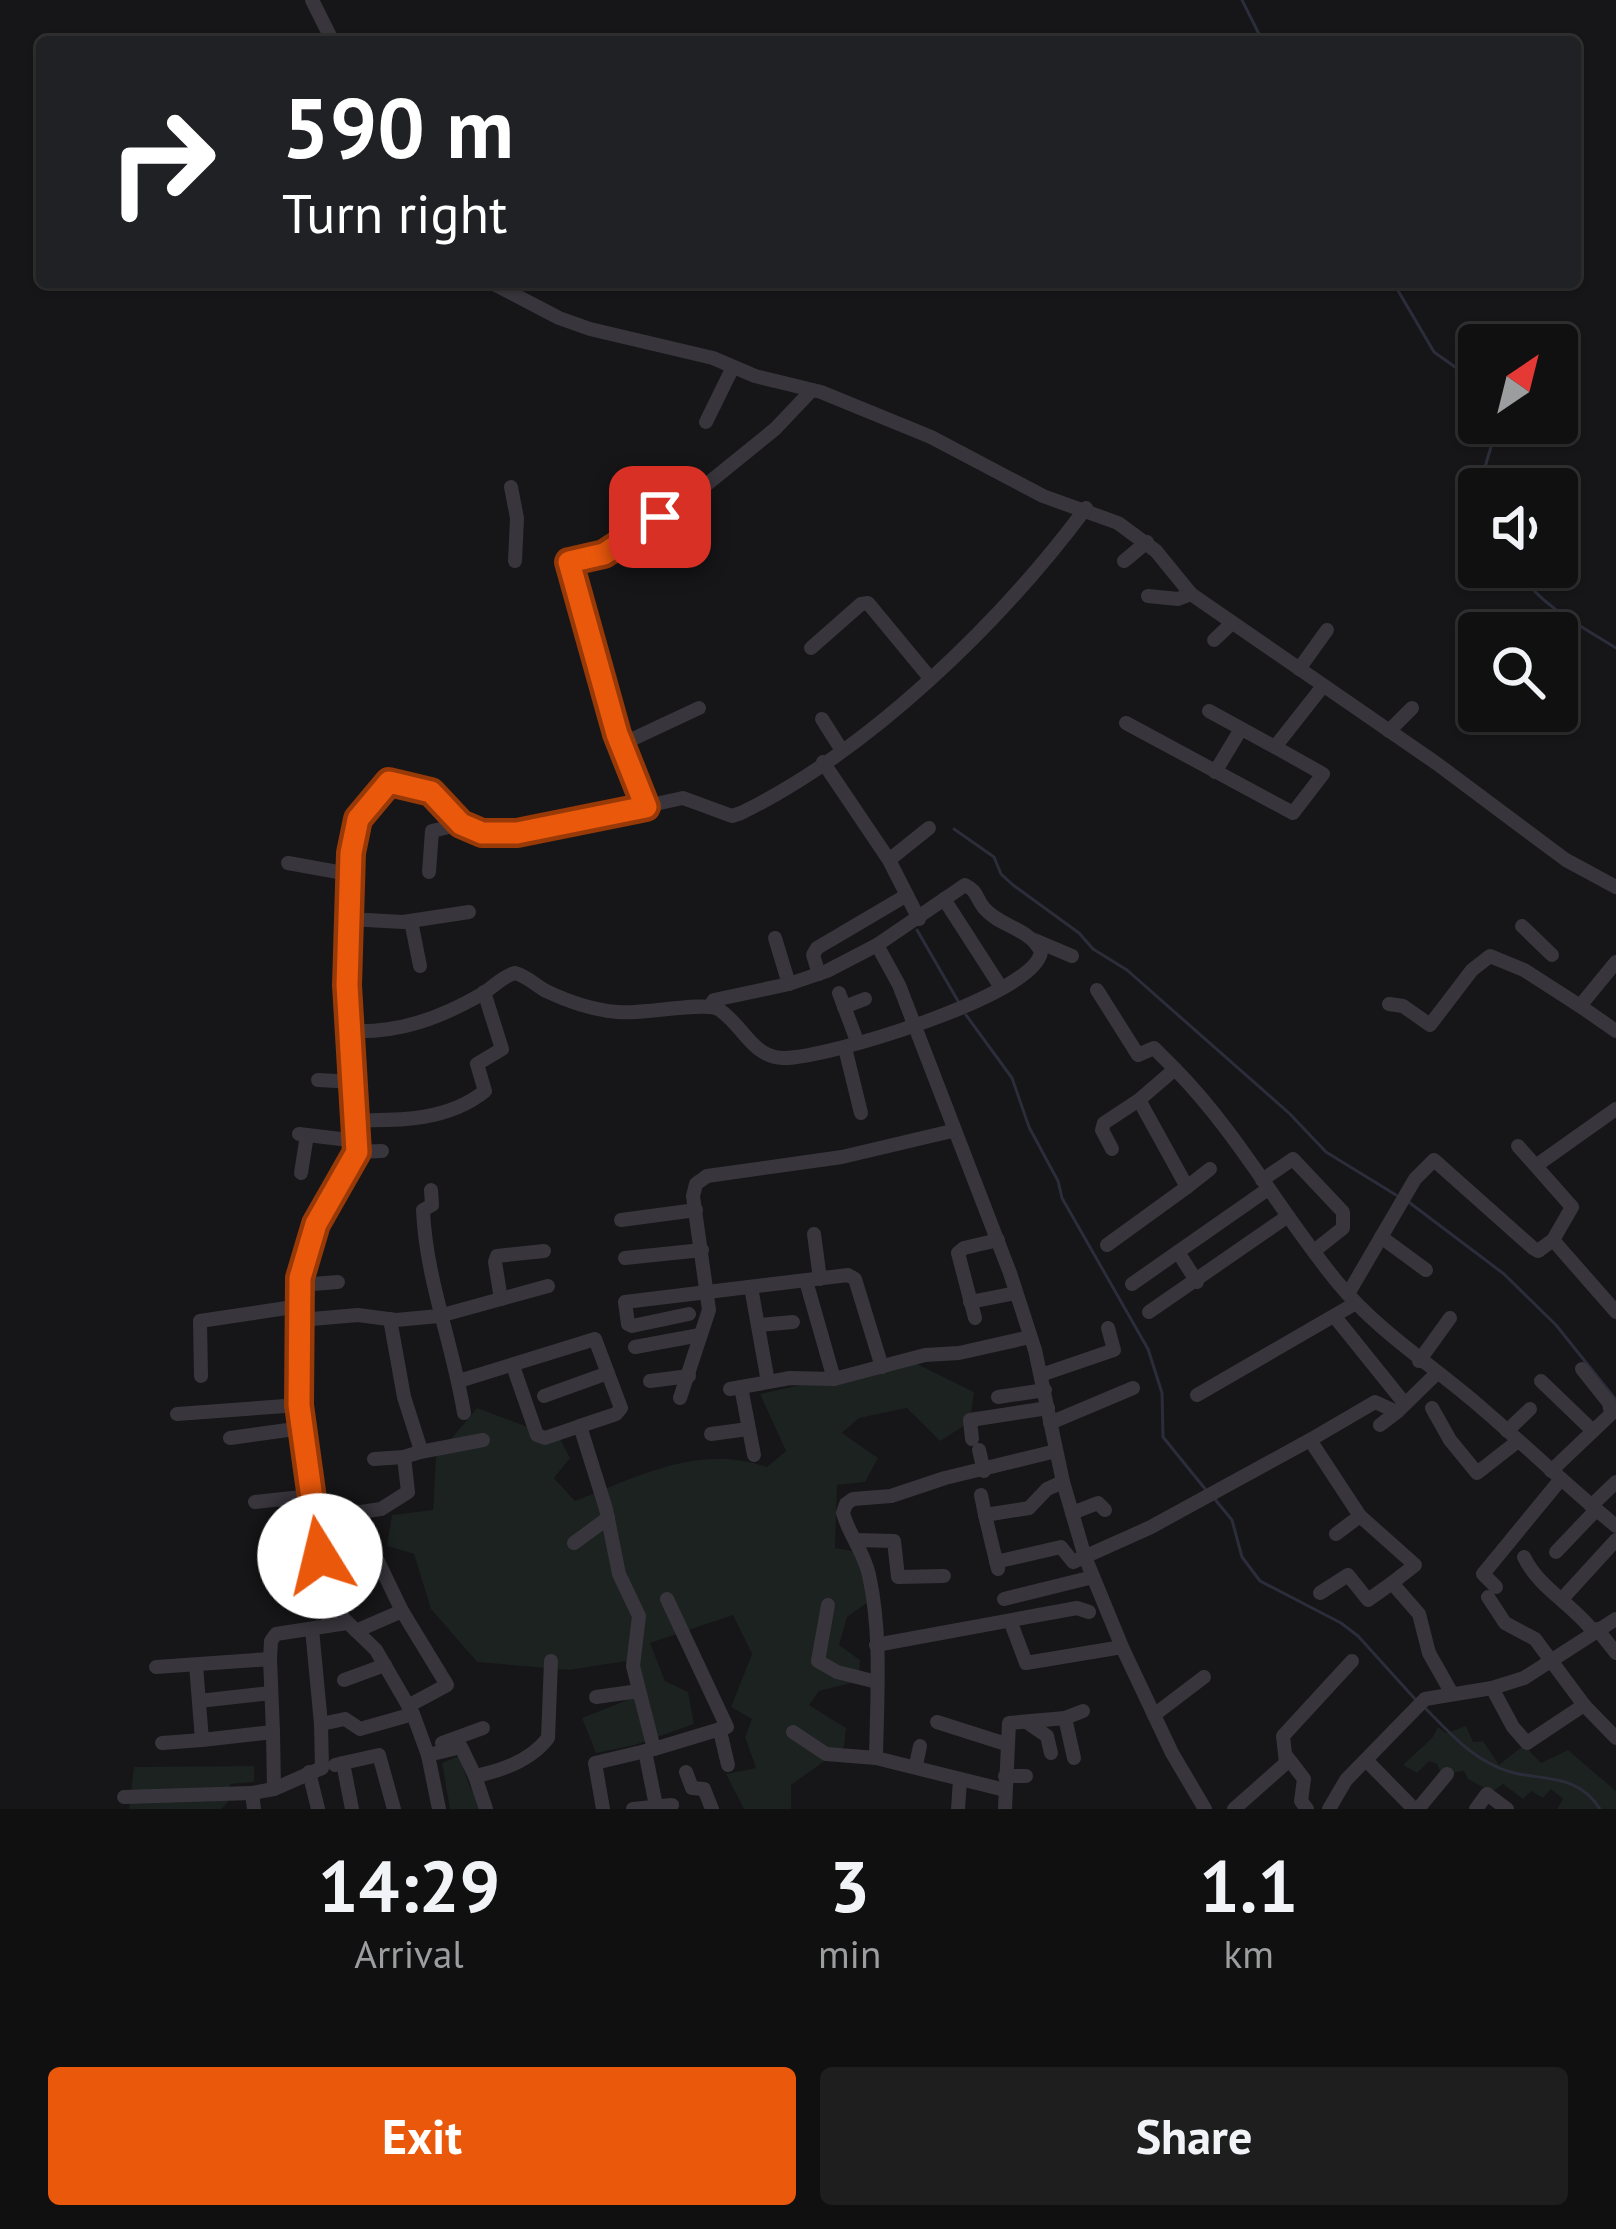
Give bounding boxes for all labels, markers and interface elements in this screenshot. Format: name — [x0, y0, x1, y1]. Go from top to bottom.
text: 590 m — [282, 72, 514, 181]
icon: right — [84, 84, 240, 240]
text: Turn right — [282, 178, 507, 248]
north arrow — [1458, 324, 1578, 444]
map controls — [1458, 324, 1578, 732]
pin — [609, 466, 711, 568]
button: sound — [1458, 468, 1578, 588]
icon: arrive — [627, 484, 693, 550]
button: search — [1458, 612, 1578, 732]
position arrow — [257, 1493, 383, 1619]
text: 14:29 — [318, 1839, 500, 1932]
text: 3 — [829, 1839, 870, 1932]
text: 1.1 — [1199, 1839, 1298, 1932]
text: Arrival — [354, 1928, 464, 1979]
text: min — [818, 1928, 881, 1979]
text: km — [1224, 1928, 1274, 1979]
button: Exit — [48, 2067, 796, 2205]
button: Share — [820, 2067, 1568, 2205]

